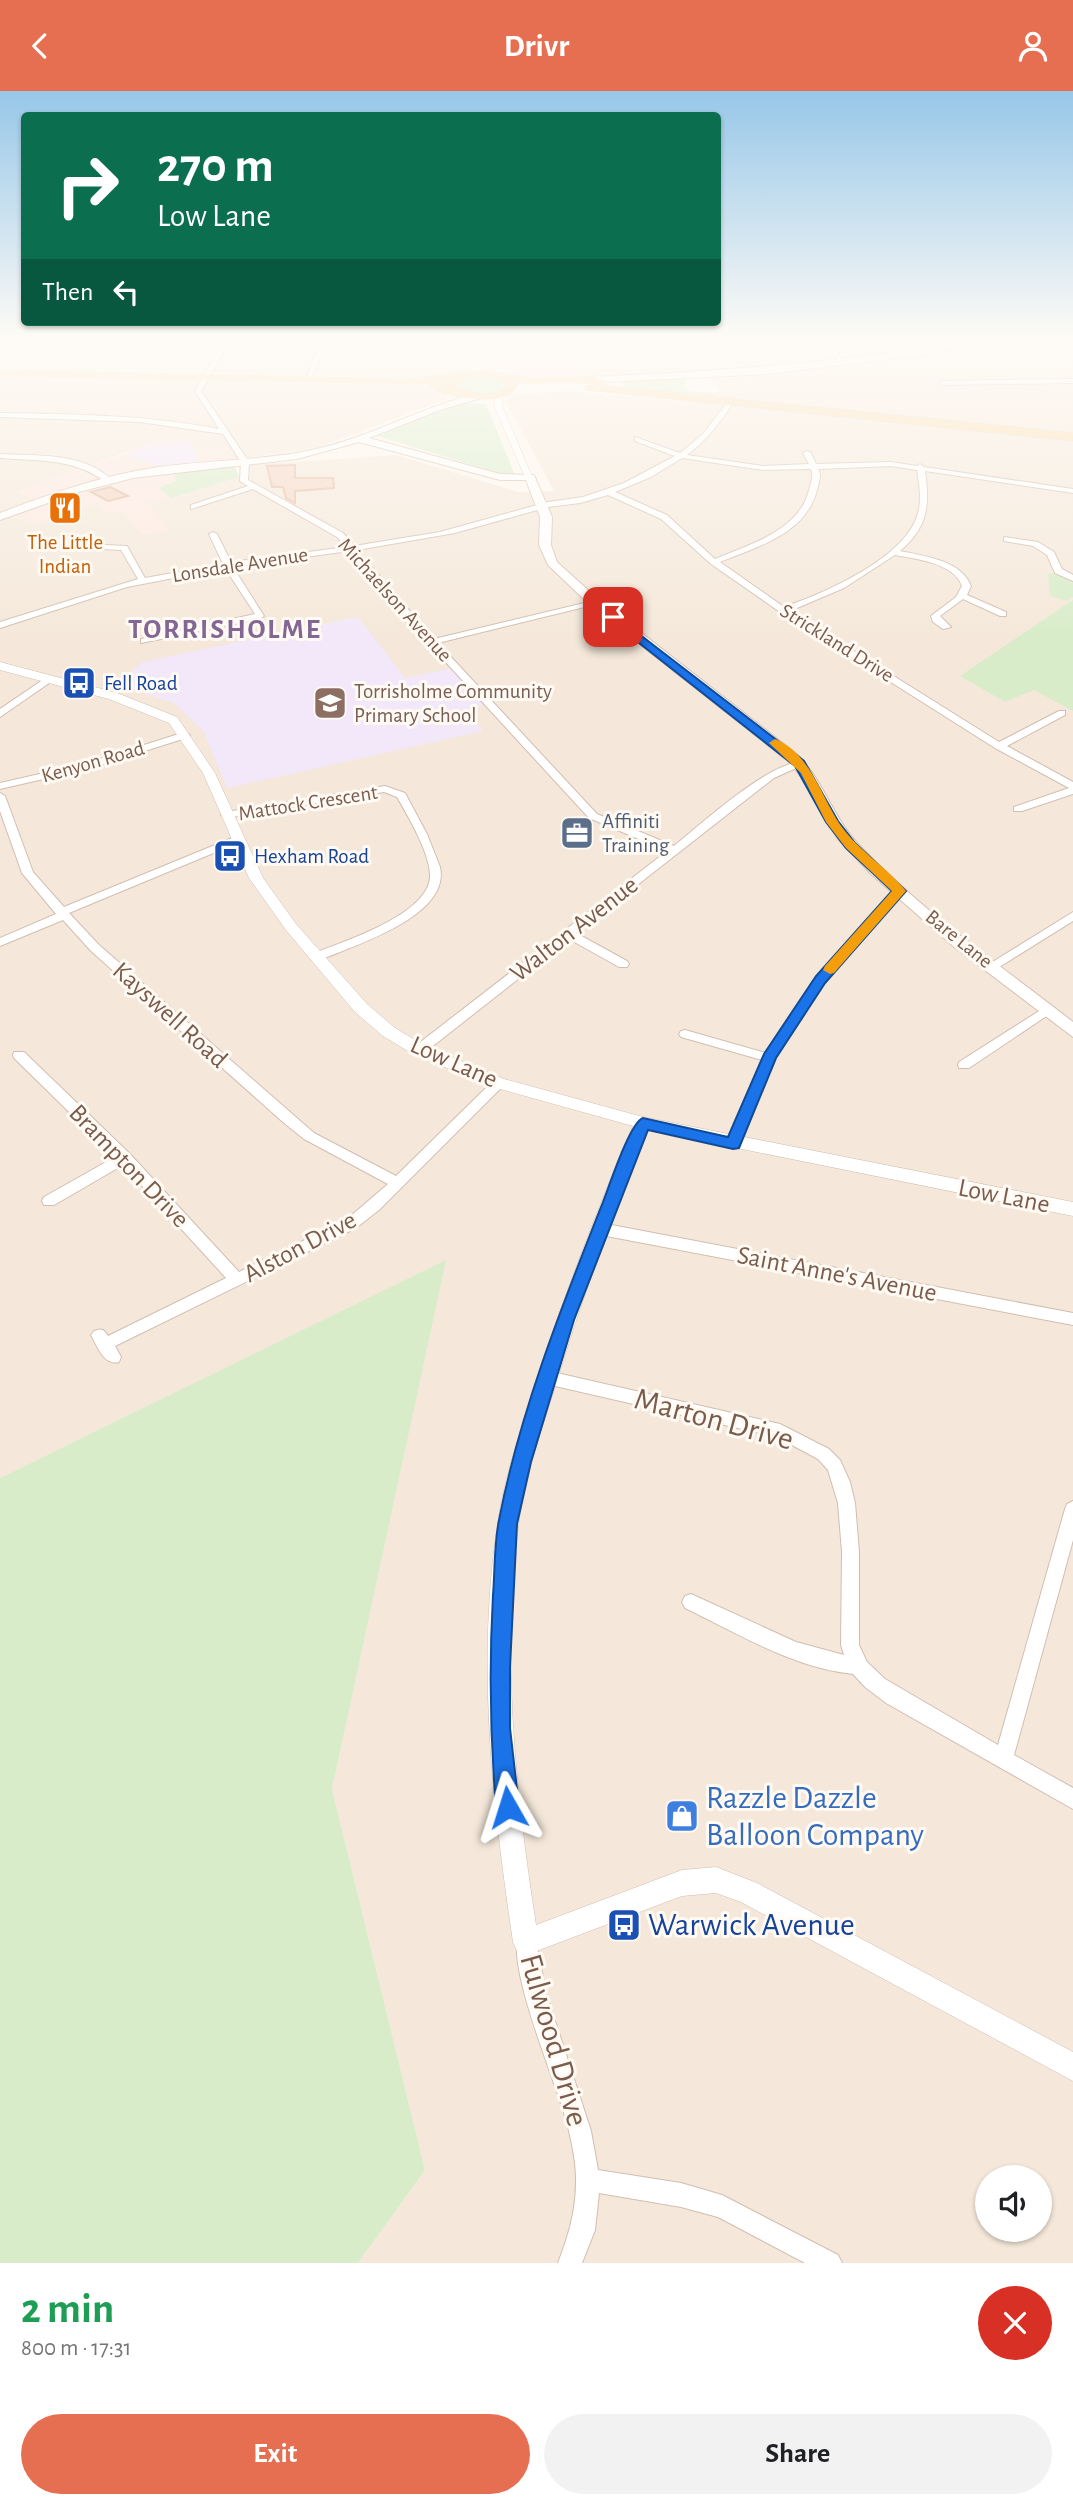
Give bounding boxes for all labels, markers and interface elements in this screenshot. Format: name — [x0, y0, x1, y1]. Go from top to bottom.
icon: back — [21, 27, 59, 65]
icon: person — [1014, 27, 1052, 65]
text: Drivr — [504, 30, 569, 62]
icon: right — [42, 140, 133, 231]
text: 270 m — [157, 142, 274, 191]
text: Low Lane — [157, 200, 271, 232]
icon: left — [107, 273, 145, 311]
text: Then — [42, 279, 93, 305]
restaurant icon: The Little Indian — [46, 489, 84, 527]
place label: The Little Indian — [27, 532, 103, 577]
street label: Michaelson Avenue — [334, 534, 456, 666]
street label: Lonsdale Avenue — [171, 544, 309, 586]
pin — [583, 587, 643, 647]
icon: arrive — [594, 598, 632, 636]
street label: Strickland Drive — [776, 600, 898, 686]
district label: TORRISHOLME — [128, 616, 322, 644]
bus stop icon: Fell Road — [60, 664, 98, 702]
place label: Fell Road — [104, 673, 178, 694]
place label: Torrisholme Community Primary School — [354, 681, 552, 726]
school or university icon: Torrisholme Community Primary School — [311, 684, 349, 722]
street label: Kenyon Road — [39, 737, 147, 787]
street label: Mattock Crescent — [237, 782, 379, 824]
place label: Affiniti Training — [602, 811, 670, 856]
office icon: Affiniti Training — [558, 814, 596, 852]
bus stop icon: Hexham Road — [211, 837, 249, 875]
place label: Hexham Road — [254, 846, 369, 867]
street label: Walton Avenue — [505, 871, 643, 987]
street label: Bare Lane — [922, 906, 996, 972]
street label: Kayswell Road — [108, 957, 232, 1073]
street label: Low Lane — [406, 1031, 502, 1093]
street label: Brampton Drive — [64, 1099, 194, 1233]
street label: Low Lane — [956, 1174, 1052, 1218]
street label: Alston Drive — [239, 1207, 361, 1287]
street label: Saint Anne's Avenue — [735, 1242, 939, 1306]
street label: Marton Drive — [631, 1382, 797, 1456]
position arrow — [471, 1770, 545, 1844]
place label: Razzle Dazzle Balloon Company — [706, 1782, 924, 1851]
shop icon: Razzle Dazzle Balloon Company — [663, 1797, 701, 1835]
bus stop icon: Warwick Avenue — [605, 1906, 643, 1944]
place label: Warwick Avenue — [648, 1909, 855, 1941]
street label: Fulwood Drive — [514, 1950, 594, 2130]
map controls — [975, 2165, 1052, 2242]
button: sound — [975, 2165, 1052, 2242]
button: close — [978, 2286, 1052, 2360]
text: 2 min — [21, 2288, 114, 2330]
text: 800 m · 17:31 — [21, 2337, 131, 2360]
button: Exit — [21, 2414, 530, 2494]
button: Share — [544, 2414, 1052, 2494]

